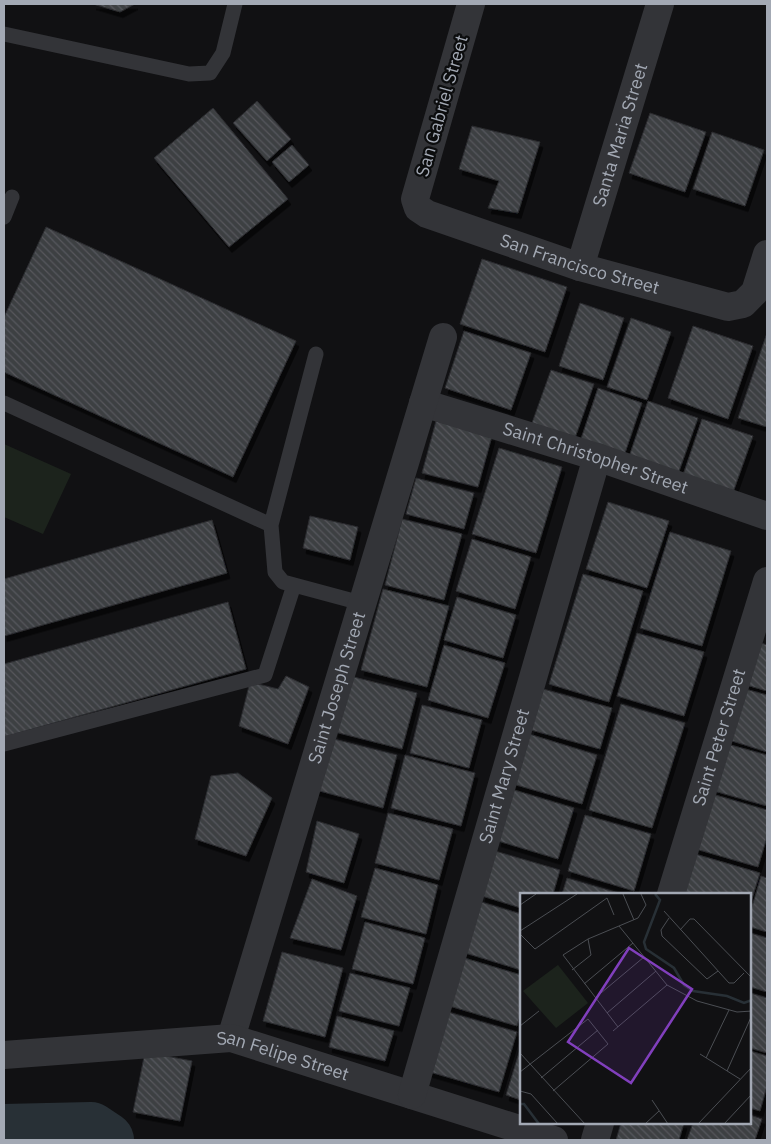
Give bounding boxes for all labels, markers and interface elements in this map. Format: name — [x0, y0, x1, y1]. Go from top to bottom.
street label: San Gabriel Street — [410, 32, 473, 179]
street label: Santa Maria Street — [587, 60, 652, 210]
street label: San Francisco Street — [497, 228, 662, 299]
street label: Saint Christopher Street — [500, 416, 691, 499]
street label: Saint Joseph Street — [303, 609, 370, 766]
street label: Saint Peter Street — [687, 666, 750, 808]
street label: Saint Mary Street — [474, 706, 534, 846]
inset map — [520, 893, 751, 1124]
street label: San Felipe Street — [216, 1025, 352, 1086]

